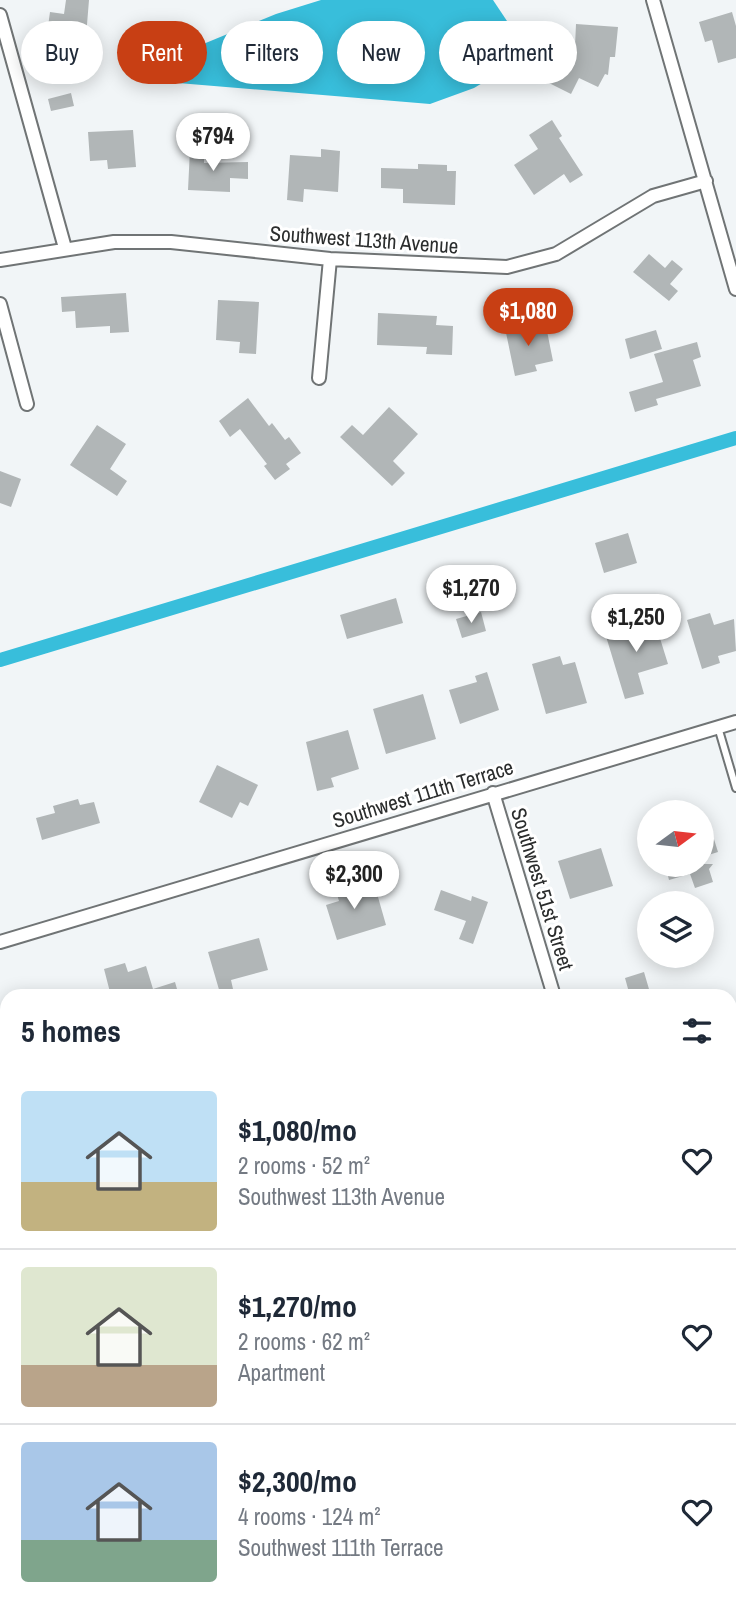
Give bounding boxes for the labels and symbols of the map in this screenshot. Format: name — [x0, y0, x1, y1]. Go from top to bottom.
pin: $794 — [172, 114, 254, 173]
street label: Southwest 113th Avenue — [269, 218, 459, 261]
pin: $1,080 — [471, 288, 585, 348]
pin: $1,270 — [414, 566, 528, 625]
pin: $1,250 — [579, 594, 693, 654]
street label: Southwest 111th Terrace — [329, 752, 517, 835]
north arrow — [637, 800, 714, 877]
street label: Southwest 51st Street — [504, 804, 581, 974]
pin: $2,300 — [297, 852, 411, 911]

